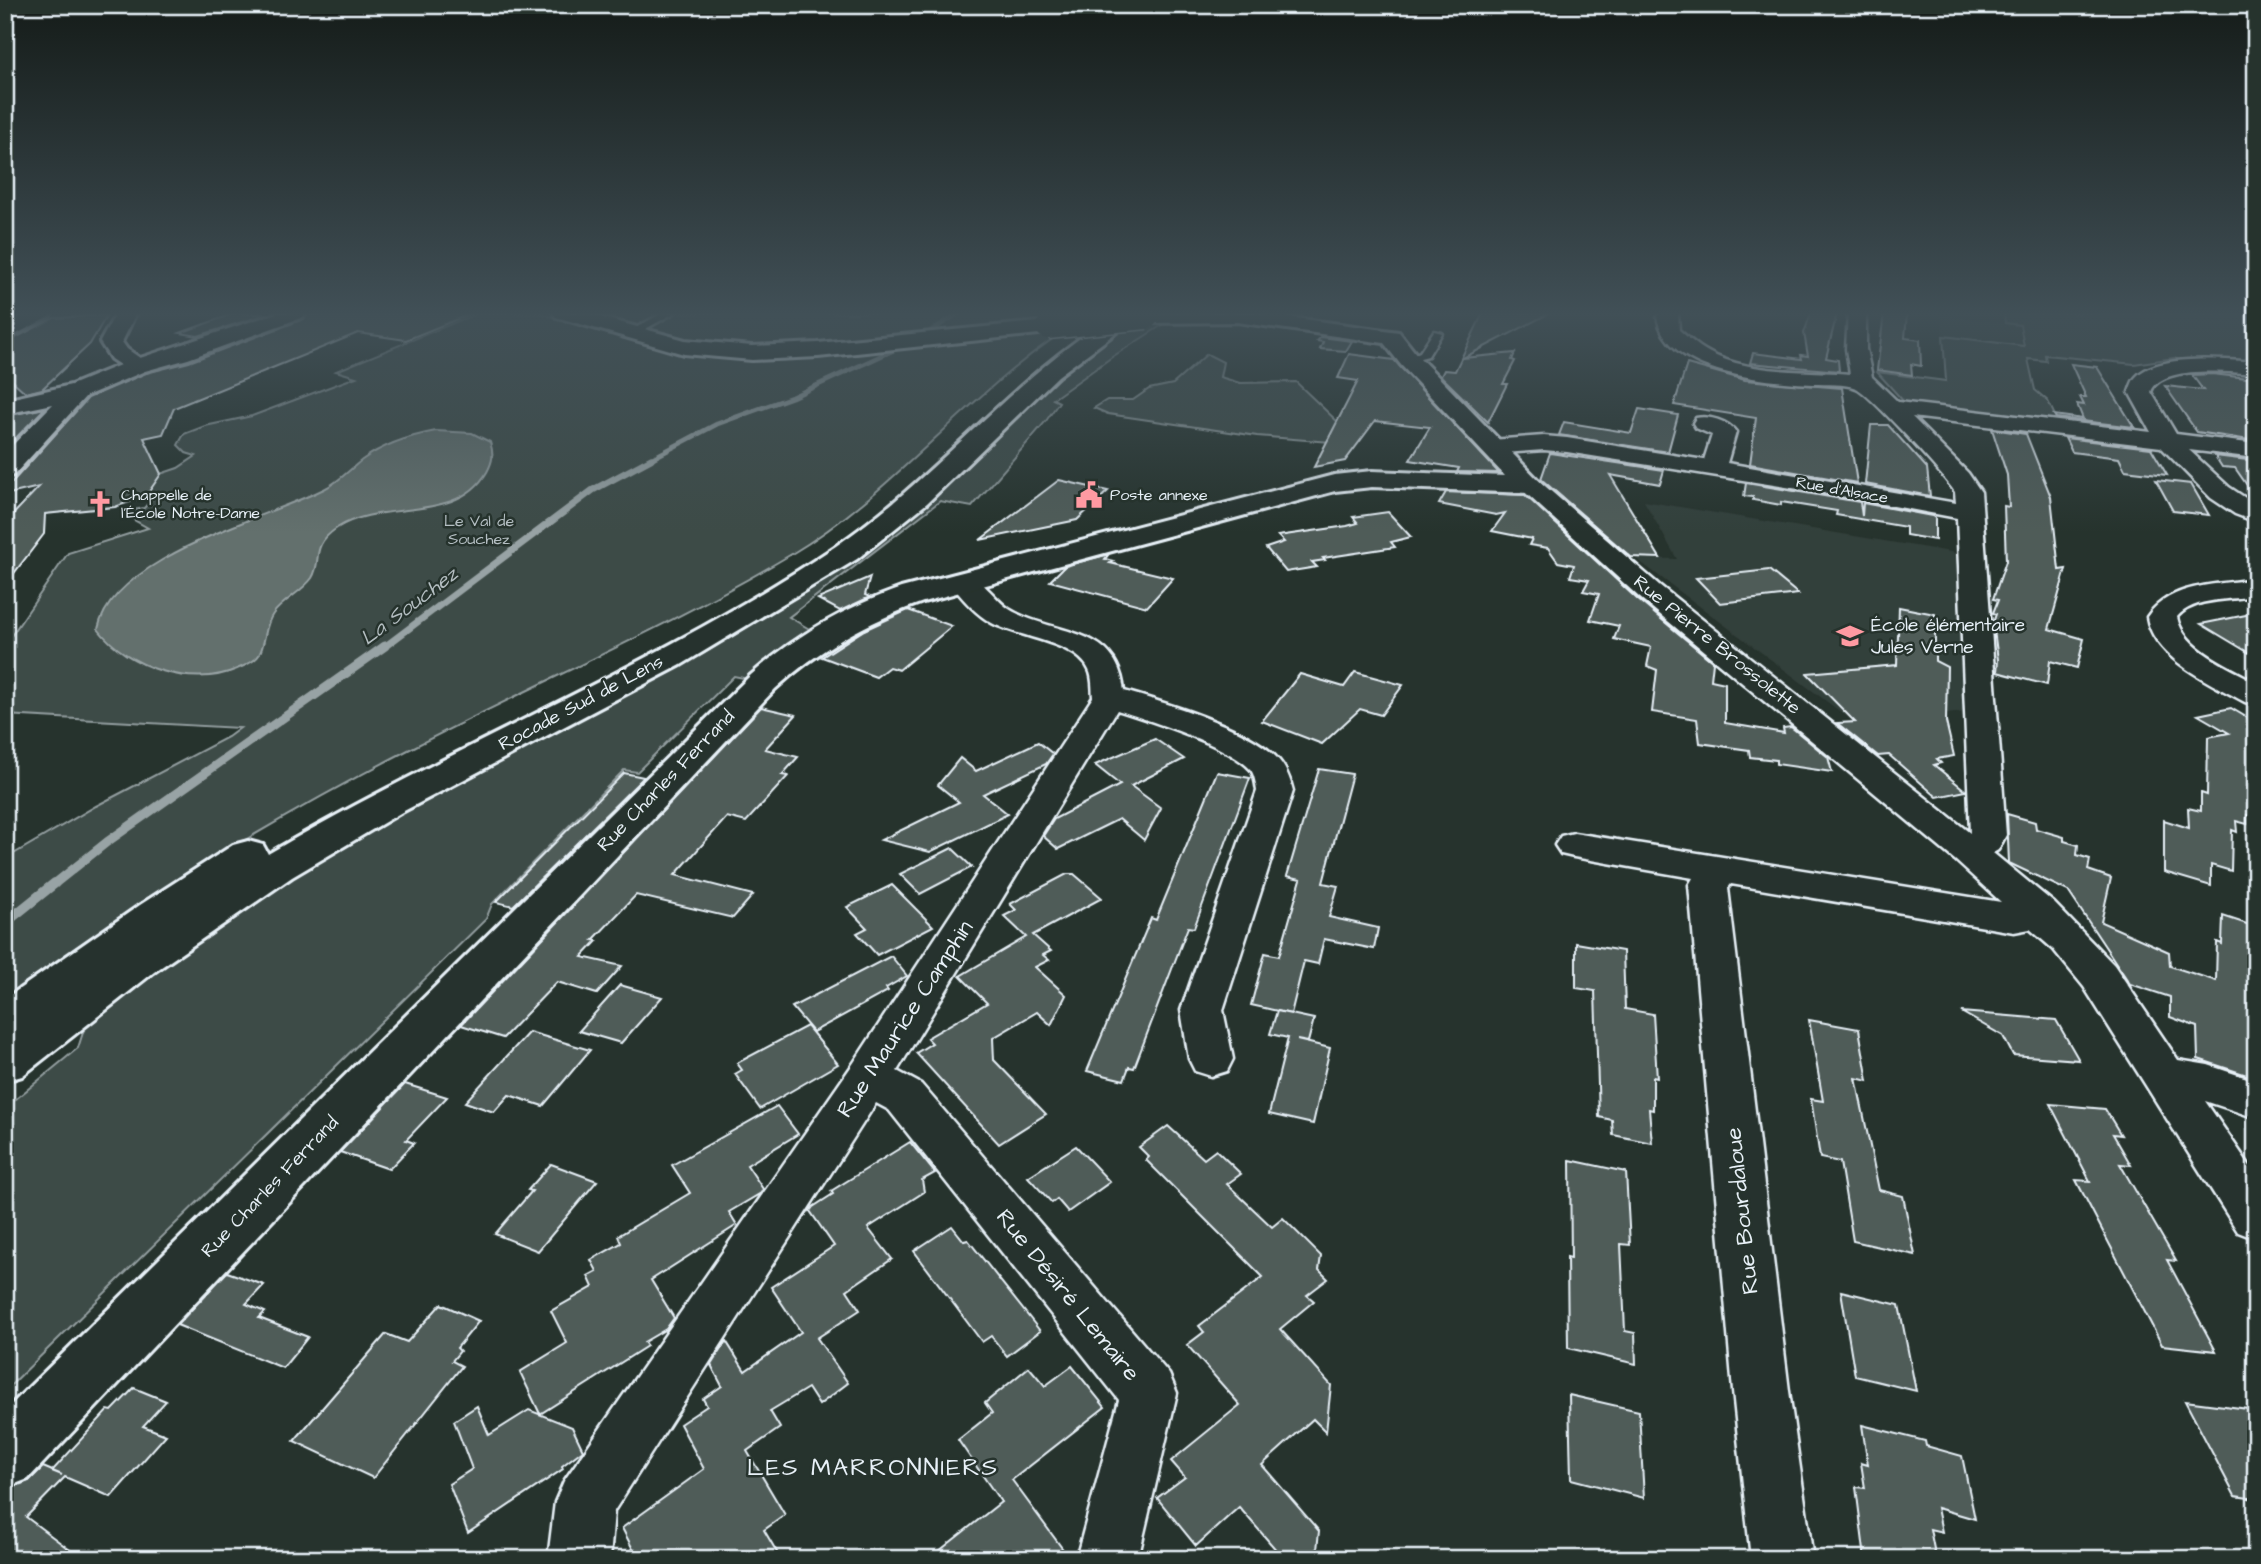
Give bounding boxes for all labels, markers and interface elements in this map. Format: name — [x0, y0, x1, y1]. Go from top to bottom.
street label: Rue d'Alsace — [1794, 471, 1890, 509]
public building icon: Poste annexe — [1074, 480, 1104, 510]
place label: Chappelle de l'École Notre-Dame — [121, 484, 260, 524]
place label: Poste annexe — [1110, 484, 1208, 506]
church icon: Chappelle de l'École Notre-Dame — [85, 489, 115, 519]
park label: Le Val de Souchez — [444, 510, 514, 550]
water label: La Souchez — [354, 559, 465, 652]
street label: Rue Pierre Brossolette — [1627, 569, 1807, 721]
place label: École élémentaire Jules Verne — [1871, 612, 2025, 661]
school or university icon: École élémentaire Jules Verne — [1835, 621, 1865, 651]
street label: Rocade Sud de Lens — [494, 648, 668, 758]
street label: Rue Charles Ferrand — [591, 704, 741, 858]
street label: Rue Maurice Camphin — [829, 914, 981, 1124]
street label: Rue Charles Ferrand — [195, 1110, 345, 1264]
street label: Rue Bourdaloue — [1717, 1126, 1767, 1296]
street label: Rue Désiré Lemaire — [989, 1202, 1147, 1388]
district label: LES MARRONNIERS — [747, 1451, 999, 1485]

